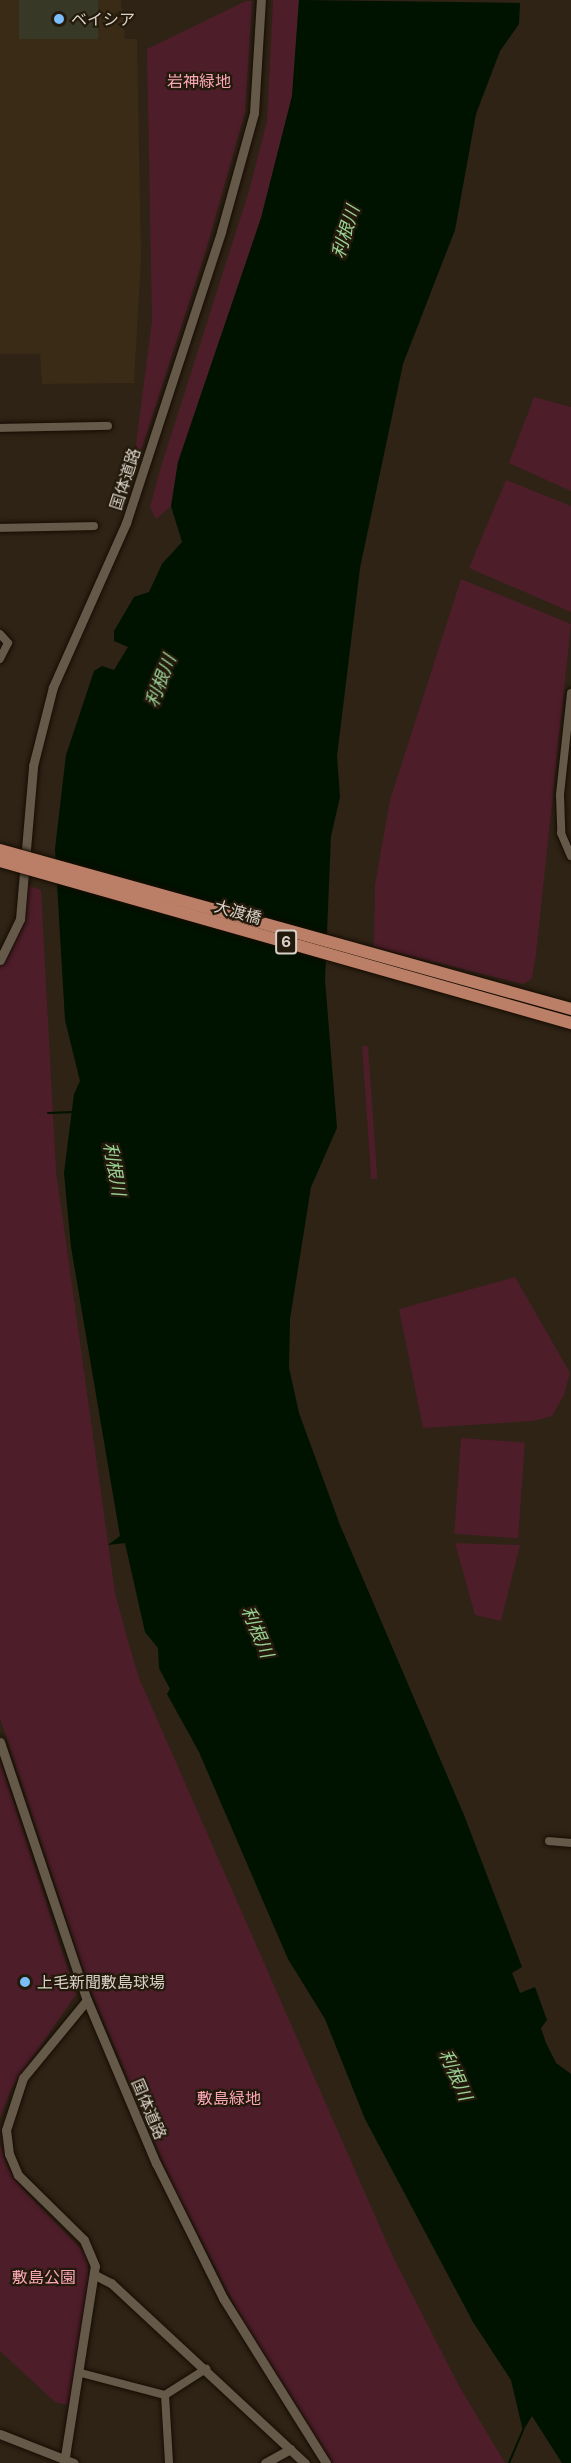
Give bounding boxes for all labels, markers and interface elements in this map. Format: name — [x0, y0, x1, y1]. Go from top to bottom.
place label: ベイシア — [71, 9, 135, 29]
marker: ベイシア — [52, 12, 66, 26]
park label: 岩神緑地 — [167, 71, 231, 91]
water label: 利根川 — [328, 203, 364, 261]
street label: 国体道路 — [106, 446, 144, 512]
water label: 利根川 — [141, 652, 181, 710]
street label: 大渡橋 — [212, 896, 264, 928]
road number: 6 — [274, 930, 298, 954]
water label: 利根川 — [99, 1141, 129, 1197]
water label: 利根川 — [237, 1603, 277, 1661]
place label: 上毛新聞敷島球場 — [37, 1972, 165, 1992]
marker: 上毛新聞敷島球場 — [18, 1975, 32, 1989]
water label: 利根川 — [434, 2046, 476, 2104]
street label: 国体道路 — [128, 2076, 170, 2142]
park label: 敷島緑地 — [197, 2088, 261, 2108]
park label: 敷島公園 — [12, 2267, 76, 2287]

